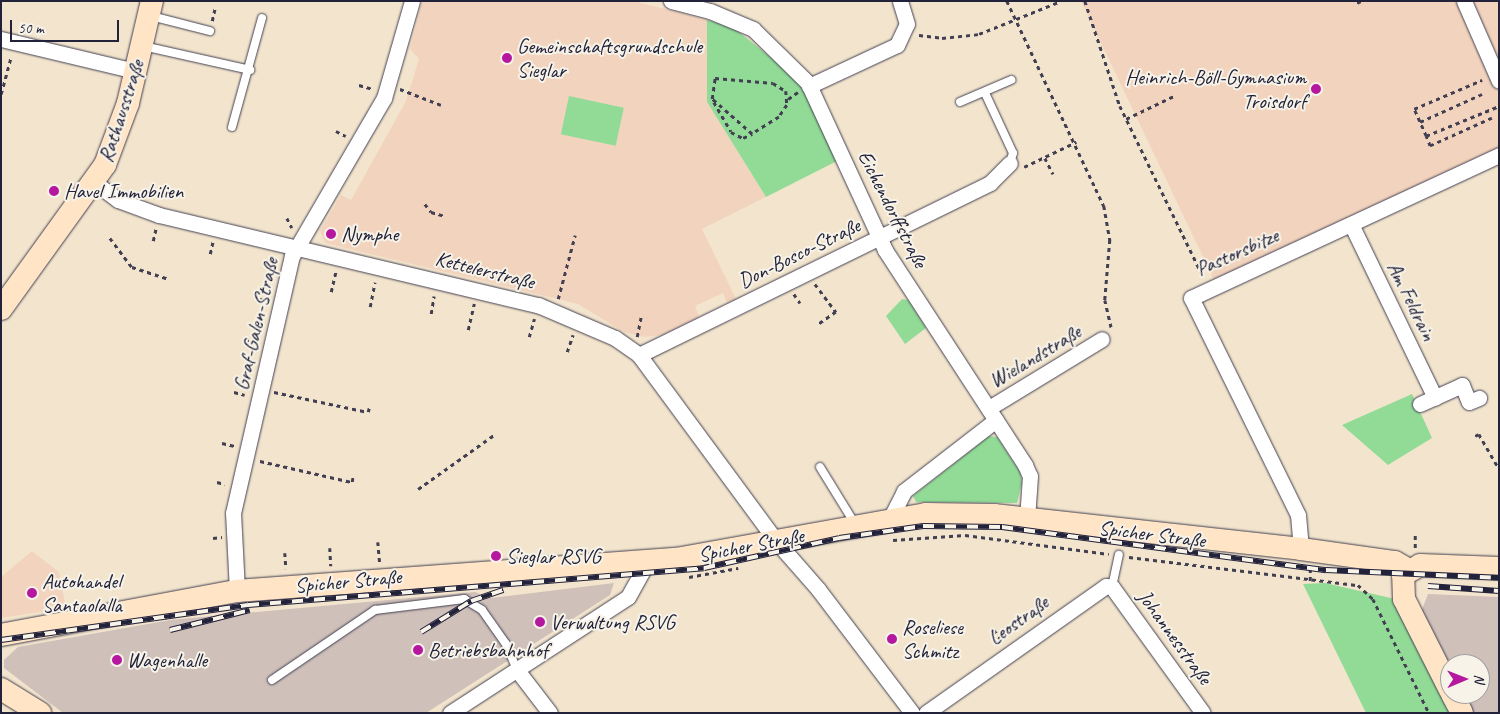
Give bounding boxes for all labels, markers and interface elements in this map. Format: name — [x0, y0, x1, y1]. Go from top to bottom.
scale bar — [12, 10, 121, 42]
text: 50 m — [18, 19, 44, 38]
place label: Gemeinschaftsgrundschule Sieglar — [517, 33, 702, 83]
marker: Gemeinschaftsgrundschule Sieglar — [501, 52, 513, 64]
street label: Rathausstraße — [93, 57, 149, 165]
place label: Heinrich-Böll-Gymnasium Troisdorf — [1125, 64, 1306, 114]
marker: Heinrich-Böll-Gymnasium Troisdorf — [1310, 83, 1322, 95]
street label: Eichendorffstraße — [853, 146, 933, 272]
place label: Havel Immobilien — [64, 178, 184, 204]
marker: Havel Immobilien — [48, 185, 60, 197]
street label: Don-Bosco-Straße — [734, 213, 864, 293]
place label: Nymphe — [341, 221, 398, 247]
street label: Pastorsbitze — [1192, 223, 1282, 281]
marker: Nymphe — [325, 228, 337, 240]
street label: Kettelerstraße — [433, 246, 537, 294]
street label: Graf-Galen-Straße — [228, 255, 284, 393]
street label: Am Feldrain — [1382, 257, 1442, 345]
street label: Wielandstraße — [985, 319, 1085, 393]
street label: Spicher Straße — [1097, 515, 1207, 553]
street label: Spicher Straße — [696, 522, 806, 568]
place label: Sieglar RSVG — [506, 543, 601, 569]
marker: Sieglar RSVG — [490, 550, 502, 562]
street label: Spicher Straße — [293, 564, 403, 598]
place label: Autohandel Santaolalla — [42, 568, 122, 618]
street label: Johannesstraße — [1132, 585, 1218, 689]
marker: Autohandel Santaolalla — [26, 587, 38, 599]
street label: Leostraße — [983, 590, 1053, 650]
place label: Verwaltung RSVG — [550, 609, 675, 635]
place label: Roseliese Schmitz — [902, 614, 963, 664]
marker: Verwaltung RSVG — [534, 616, 546, 628]
marker: Roseliese Schmitz — [886, 633, 898, 645]
place label: Betriebsbahnhof — [428, 637, 548, 663]
marker: Betriebsbahnhof — [412, 644, 424, 656]
place label: Wagenhalle — [127, 647, 207, 673]
marker: Wagenhalle — [111, 654, 123, 666]
north arrow — [1440, 654, 1490, 704]
text: N — [1471, 674, 1488, 683]

